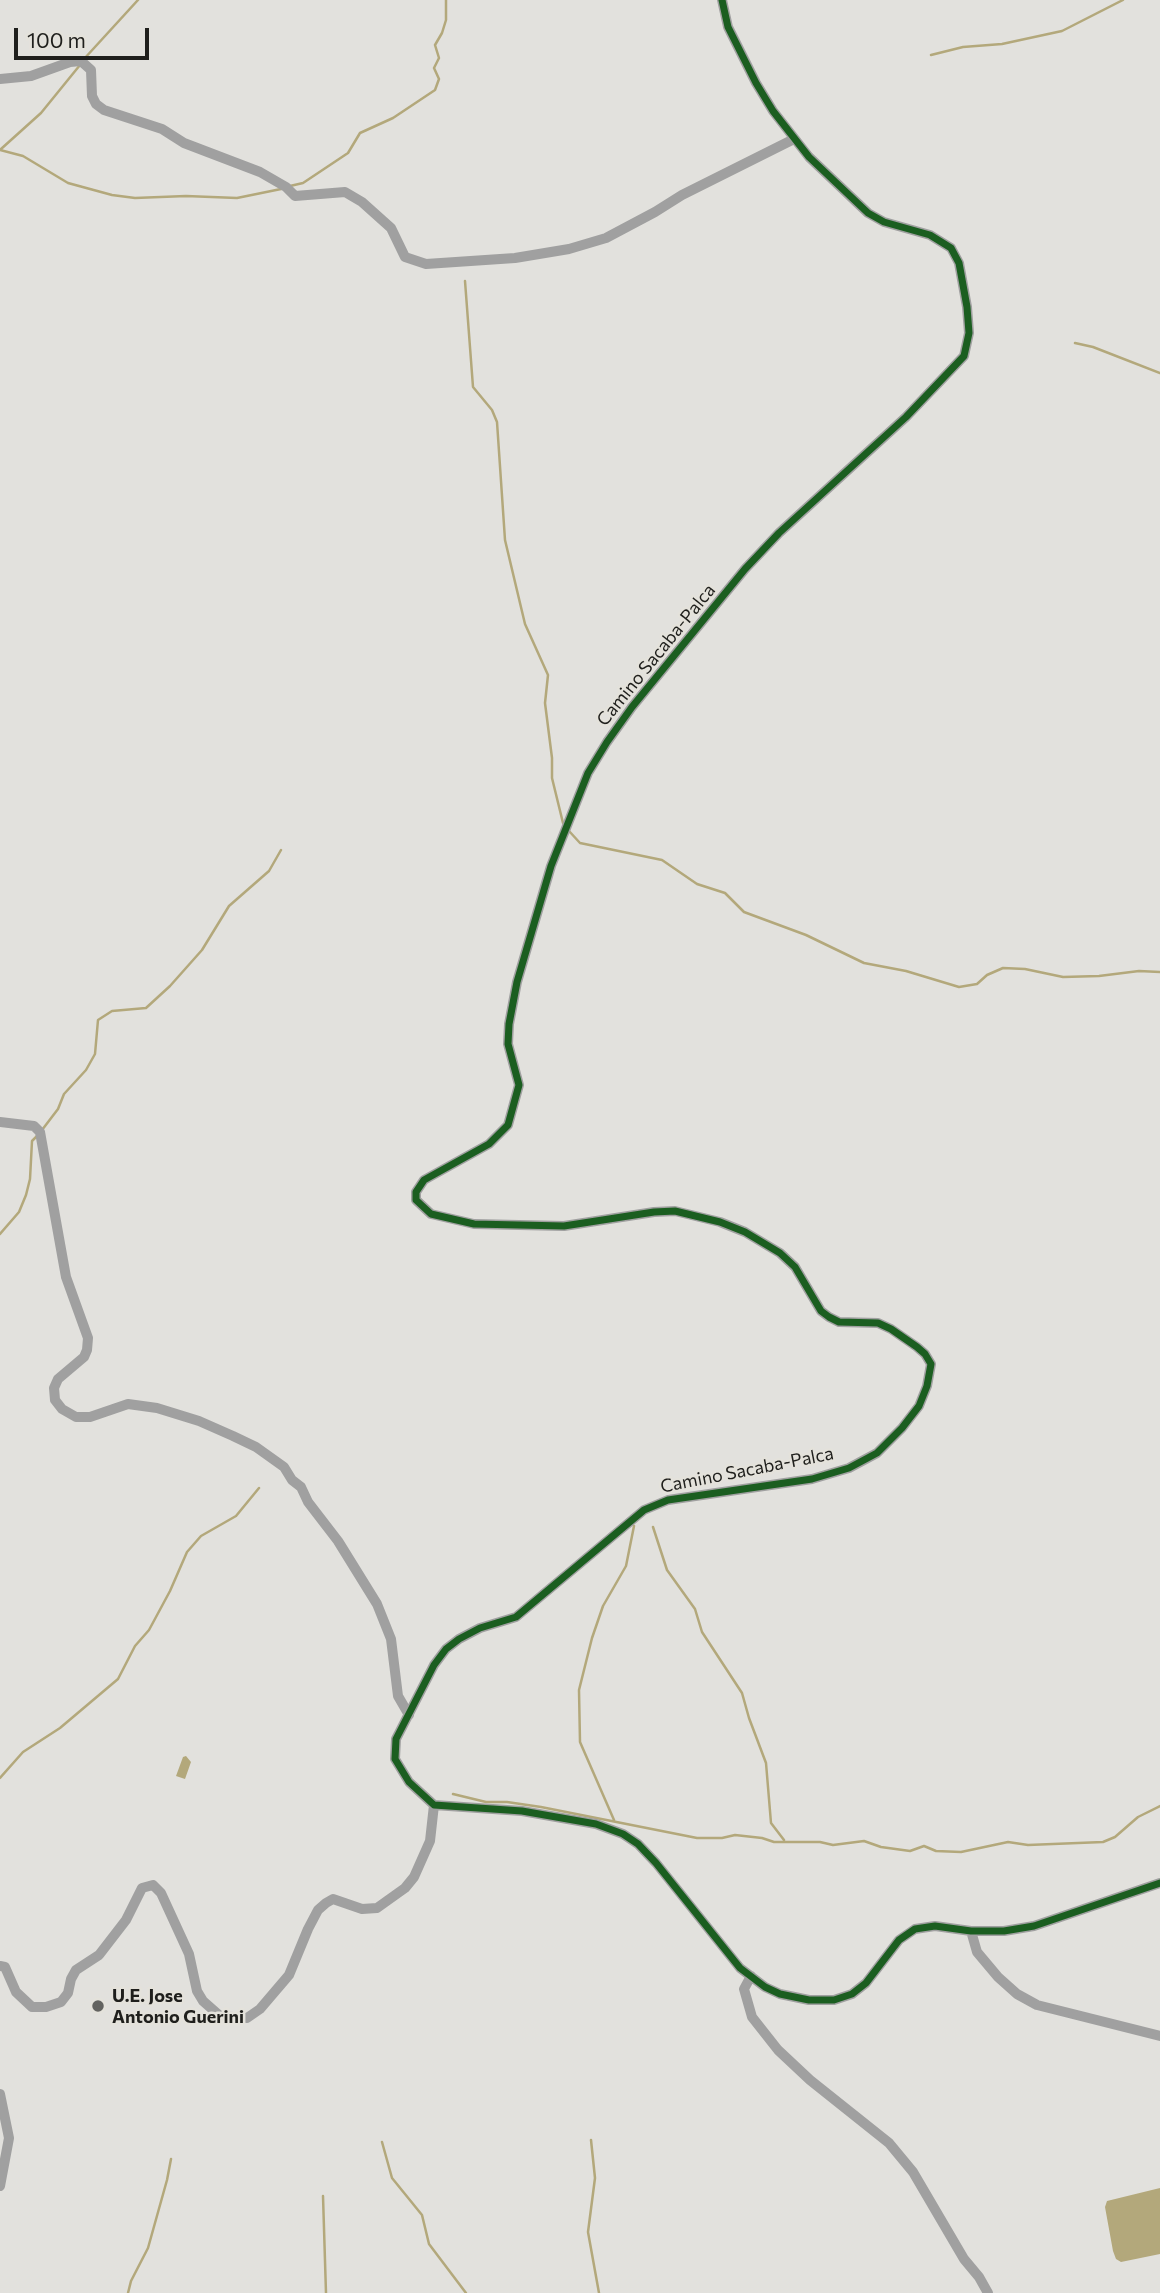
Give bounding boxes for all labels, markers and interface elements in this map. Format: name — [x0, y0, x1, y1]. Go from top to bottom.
scale bar — [18, 14, 152, 58]
text: 100 m — [27, 27, 86, 52]
street label: Camino Sacaba-Palca — [592, 580, 720, 730]
street label: Camino Sacaba-Palca — [658, 1443, 836, 1497]
place label: U.E. Jose Antonio Guerini — [112, 1985, 244, 2028]
marker: U.E. Jose Antonio Guerini — [90, 1998, 106, 2014]

